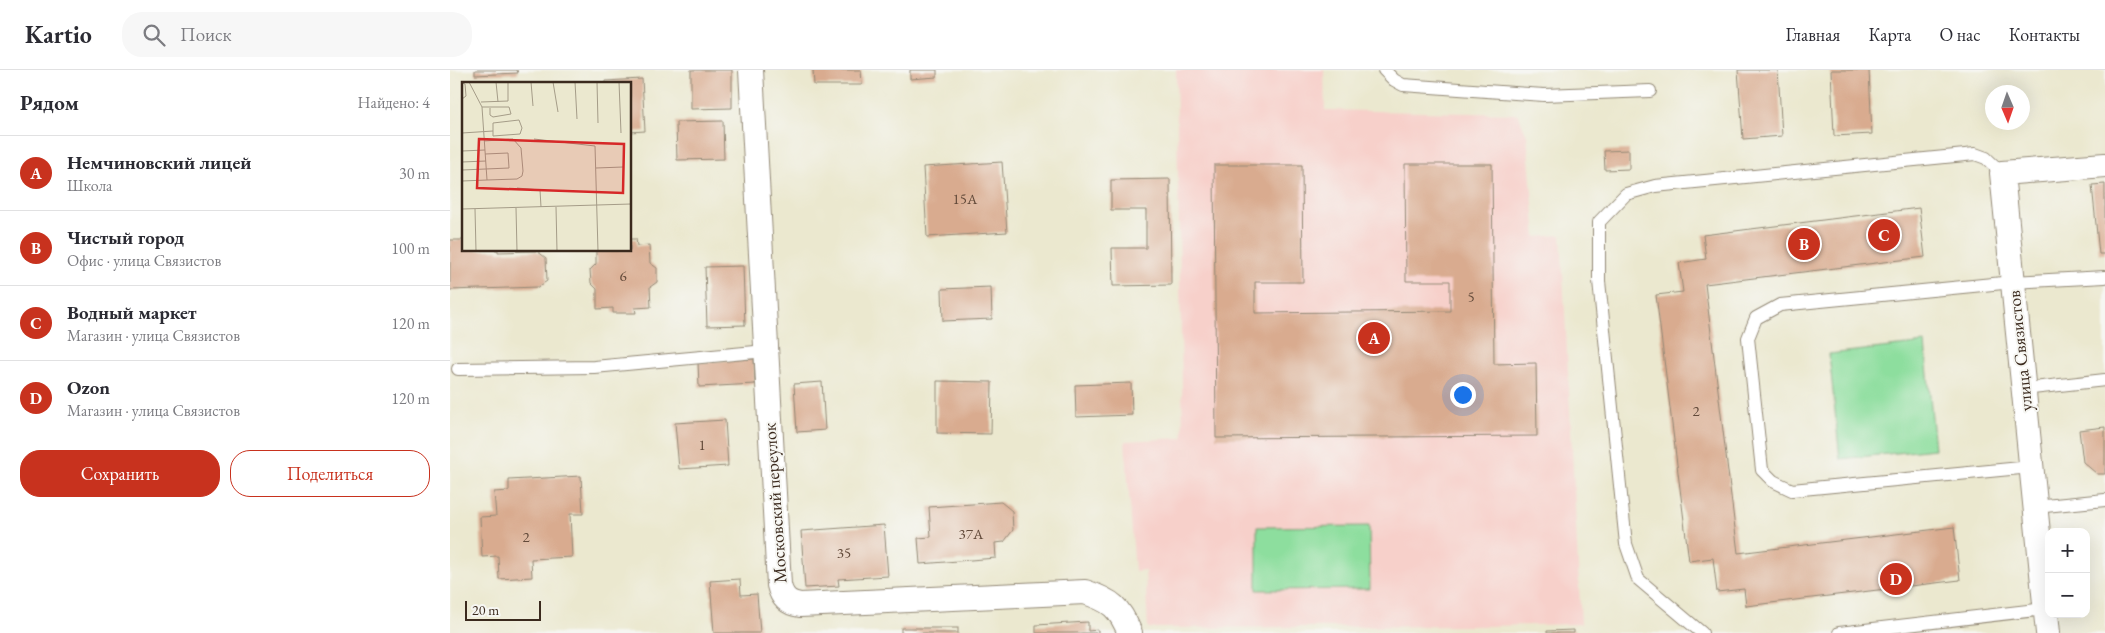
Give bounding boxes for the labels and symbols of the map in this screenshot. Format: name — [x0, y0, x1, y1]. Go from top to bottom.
inset map — [462, 82, 631, 251]
north arrow — [1985, 85, 2030, 130]
house number: 15А — [953, 189, 978, 208]
pin: C — [1868, 216, 1900, 254]
pin: B — [1788, 225, 1820, 263]
house number: 6 — [619, 266, 627, 285]
house number: 5 — [1467, 287, 1475, 306]
street label: улица Связистов — [2002, 289, 2037, 413]
pin: A — [1358, 319, 1390, 357]
your location — [1450, 382, 1476, 408]
house number: 2 — [1692, 401, 1700, 420]
street label: Московский переулок — [757, 422, 792, 584]
house number: 1 — [698, 435, 706, 454]
house number: 37А — [959, 524, 984, 543]
house number: 2 — [522, 527, 530, 546]
house number: 35 — [837, 543, 851, 562]
pin: D — [1880, 560, 1912, 598]
scale bar — [465, 598, 541, 621]

